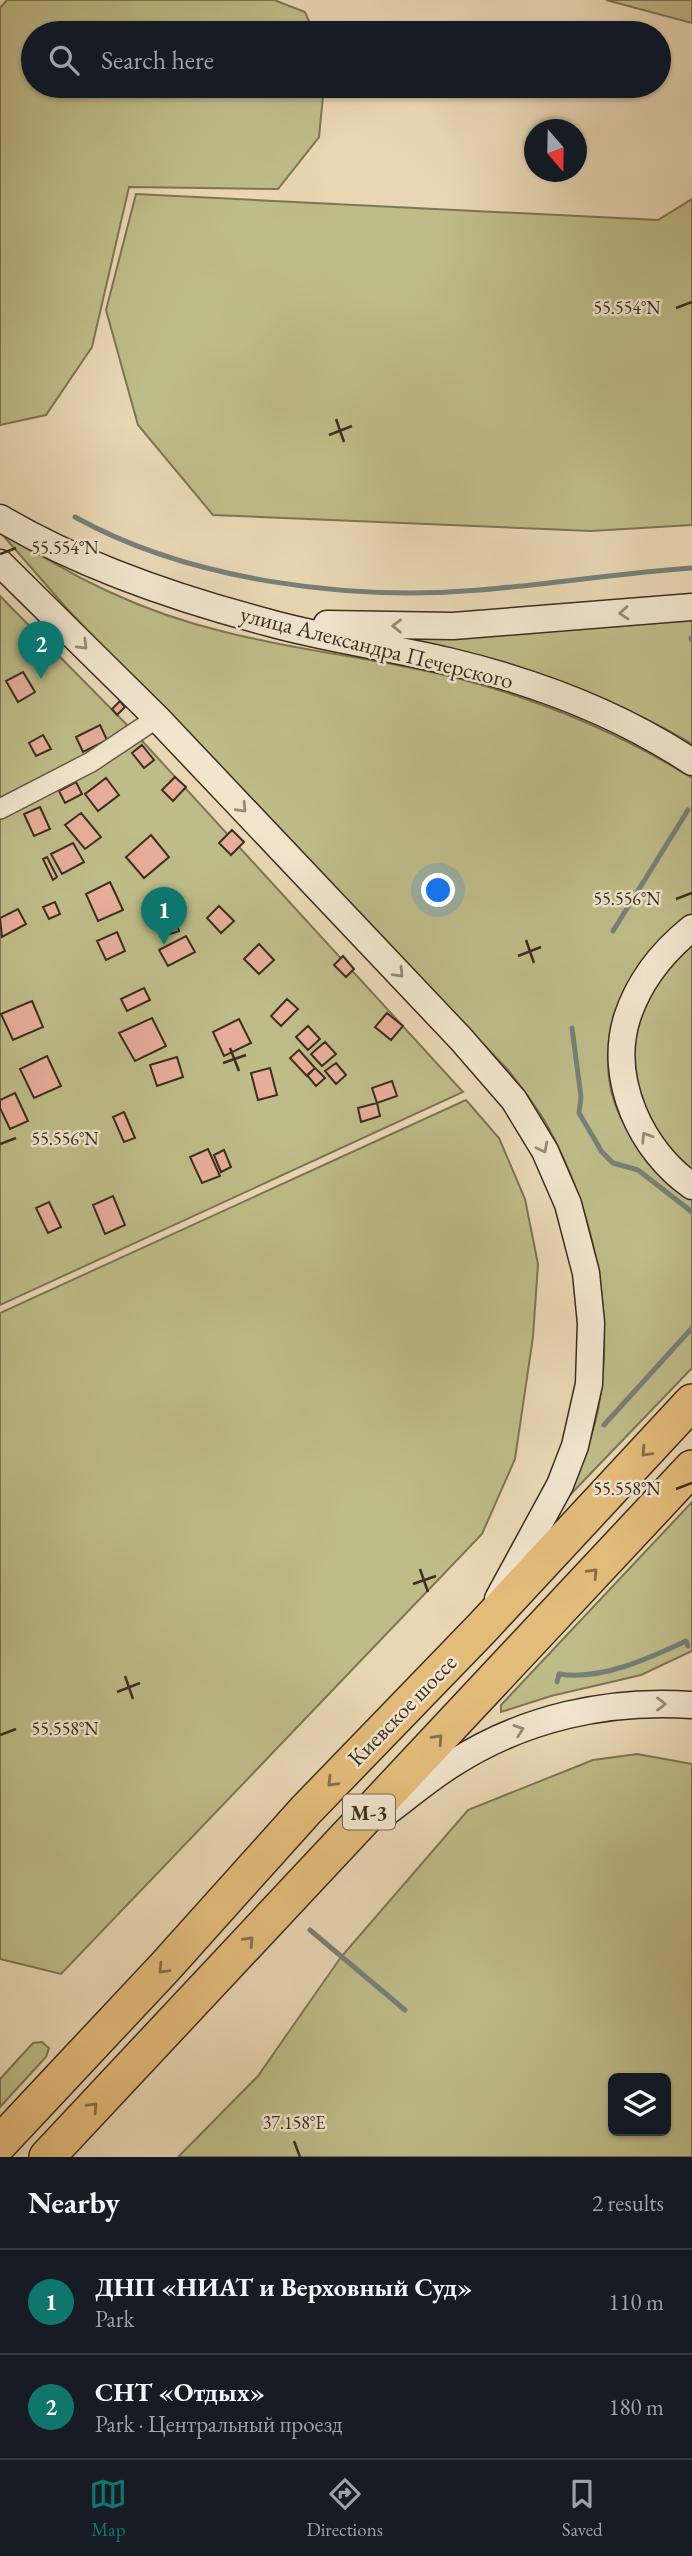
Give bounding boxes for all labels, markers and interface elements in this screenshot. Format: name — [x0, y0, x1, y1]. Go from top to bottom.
search box — [21, 21, 671, 98]
icon: search — [45, 41, 83, 79]
text: Search here — [101, 43, 214, 77]
north arrow — [524, 119, 587, 182]
text: 55.554°N — [594, 296, 661, 319]
text: 55.554°N — [32, 536, 99, 559]
street label: улица Александра Печерского — [237, 599, 517, 695]
one-way arrow — [618, 605, 629, 620]
one-way arrow — [391, 618, 402, 634]
pin: 2 — [18, 621, 64, 679]
one-way arrow — [75, 637, 88, 650]
one-way arrow — [234, 800, 247, 813]
your location — [421, 873, 455, 907]
pin: 1 — [141, 887, 187, 945]
text: 55.556°N — [594, 887, 661, 910]
one-way arrow — [390, 965, 403, 978]
text: 55.556°N — [32, 1127, 99, 1150]
one-way arrow — [641, 1131, 654, 1144]
one-way arrow — [535, 1141, 549, 1153]
one-way arrow — [641, 1444, 654, 1457]
text: 55.558°N — [594, 1477, 661, 1500]
one-way arrow — [585, 1569, 598, 1582]
street label: Киевское шоссе — [341, 1648, 463, 1772]
one-way arrow — [656, 1696, 667, 1711]
text: 55.558°N — [32, 1717, 99, 1740]
one-way arrow — [512, 1724, 524, 1738]
one-way arrow — [429, 1734, 442, 1747]
one-way arrow — [327, 1774, 340, 1787]
road number: М-3 — [343, 1794, 395, 1829]
one-way arrow — [240, 1936, 253, 1949]
one-way arrow — [158, 1961, 171, 1974]
map controls — [608, 2073, 671, 2136]
button: layers — [608, 2073, 671, 2136]
one-way arrow — [85, 2102, 98, 2115]
text: 37.158°E — [263, 2111, 325, 2134]
text: Nearby — [28, 2183, 120, 2222]
text: 2 results — [592, 2188, 664, 2218]
text: ДНП «НИАТ и Верховный Суд» — [95, 2270, 472, 2304]
text: 1 — [45, 2287, 57, 2317]
text: 110 m — [608, 2287, 664, 2317]
text: Park — [95, 2304, 134, 2334]
text: СНТ «Отдых» — [95, 2375, 265, 2409]
text: 2 — [45, 2392, 57, 2422]
text: 180 m — [608, 2392, 664, 2422]
text: Park · Центральный проезд — [95, 2409, 342, 2439]
tab: Map — [89, 2475, 127, 2542]
tab: Directions — [306, 2475, 383, 2542]
tab: Saved — [562, 2475, 603, 2542]

